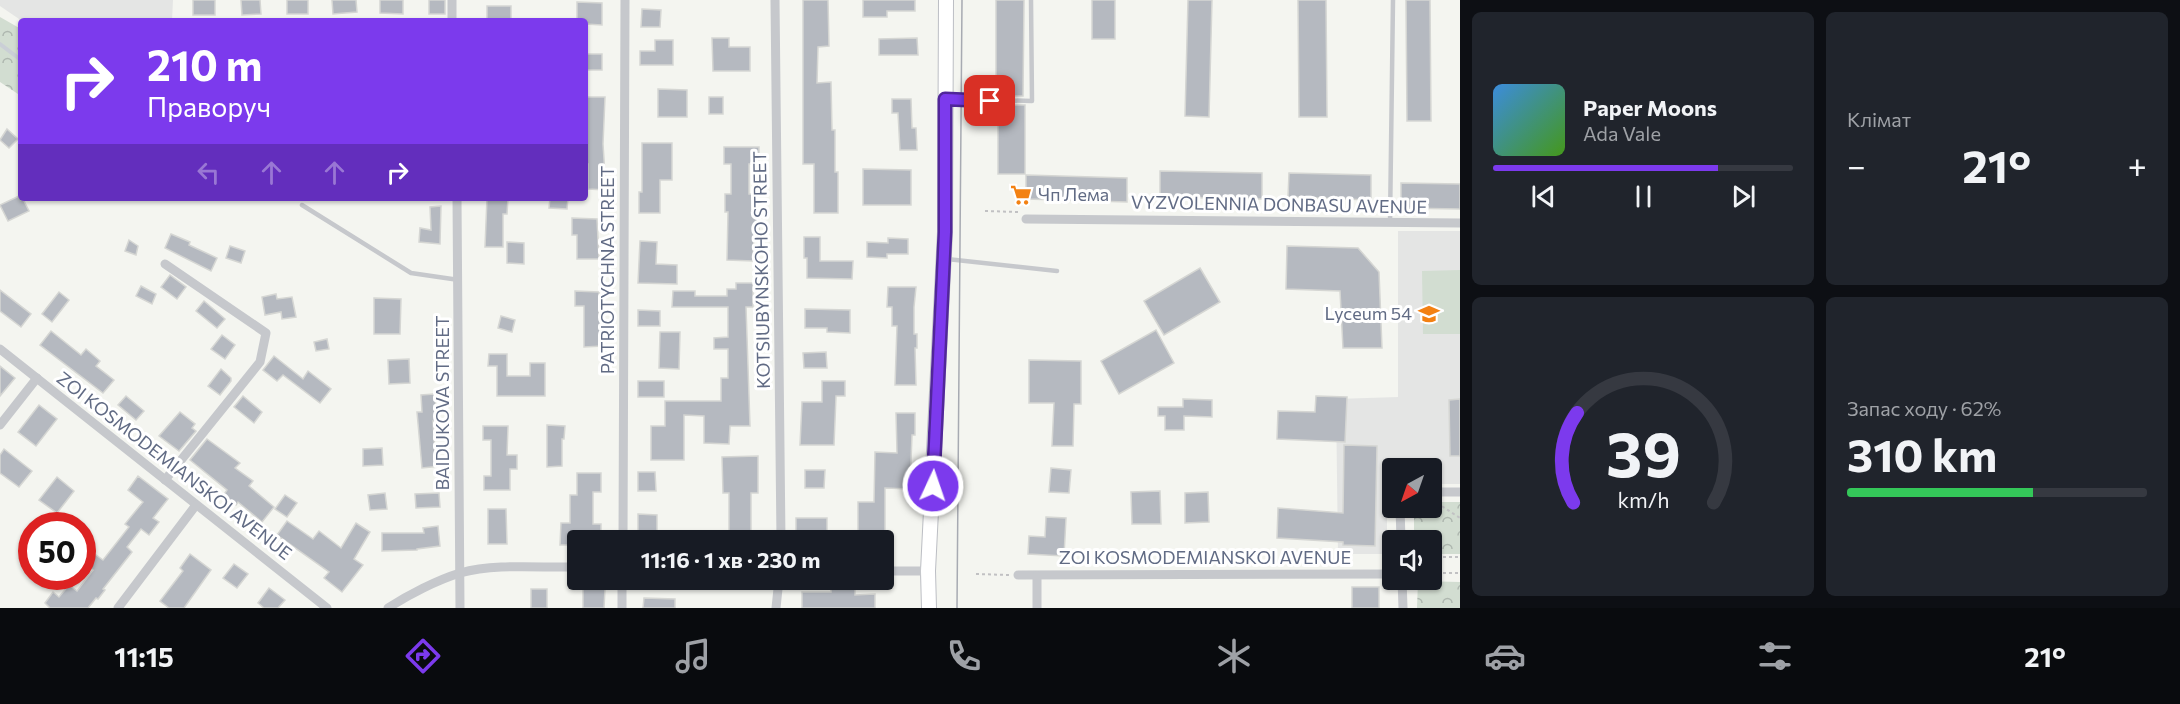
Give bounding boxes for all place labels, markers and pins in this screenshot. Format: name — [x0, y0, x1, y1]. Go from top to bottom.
pin — [964, 75, 1015, 126]
supermarket icon: Чп Лема — [1009, 183, 1033, 207]
place label: Чп Лема — [1038, 183, 1109, 205]
place label: Lyceum 54 — [1324, 302, 1412, 324]
school or university icon: Lyceum 54 — [1417, 302, 1441, 326]

